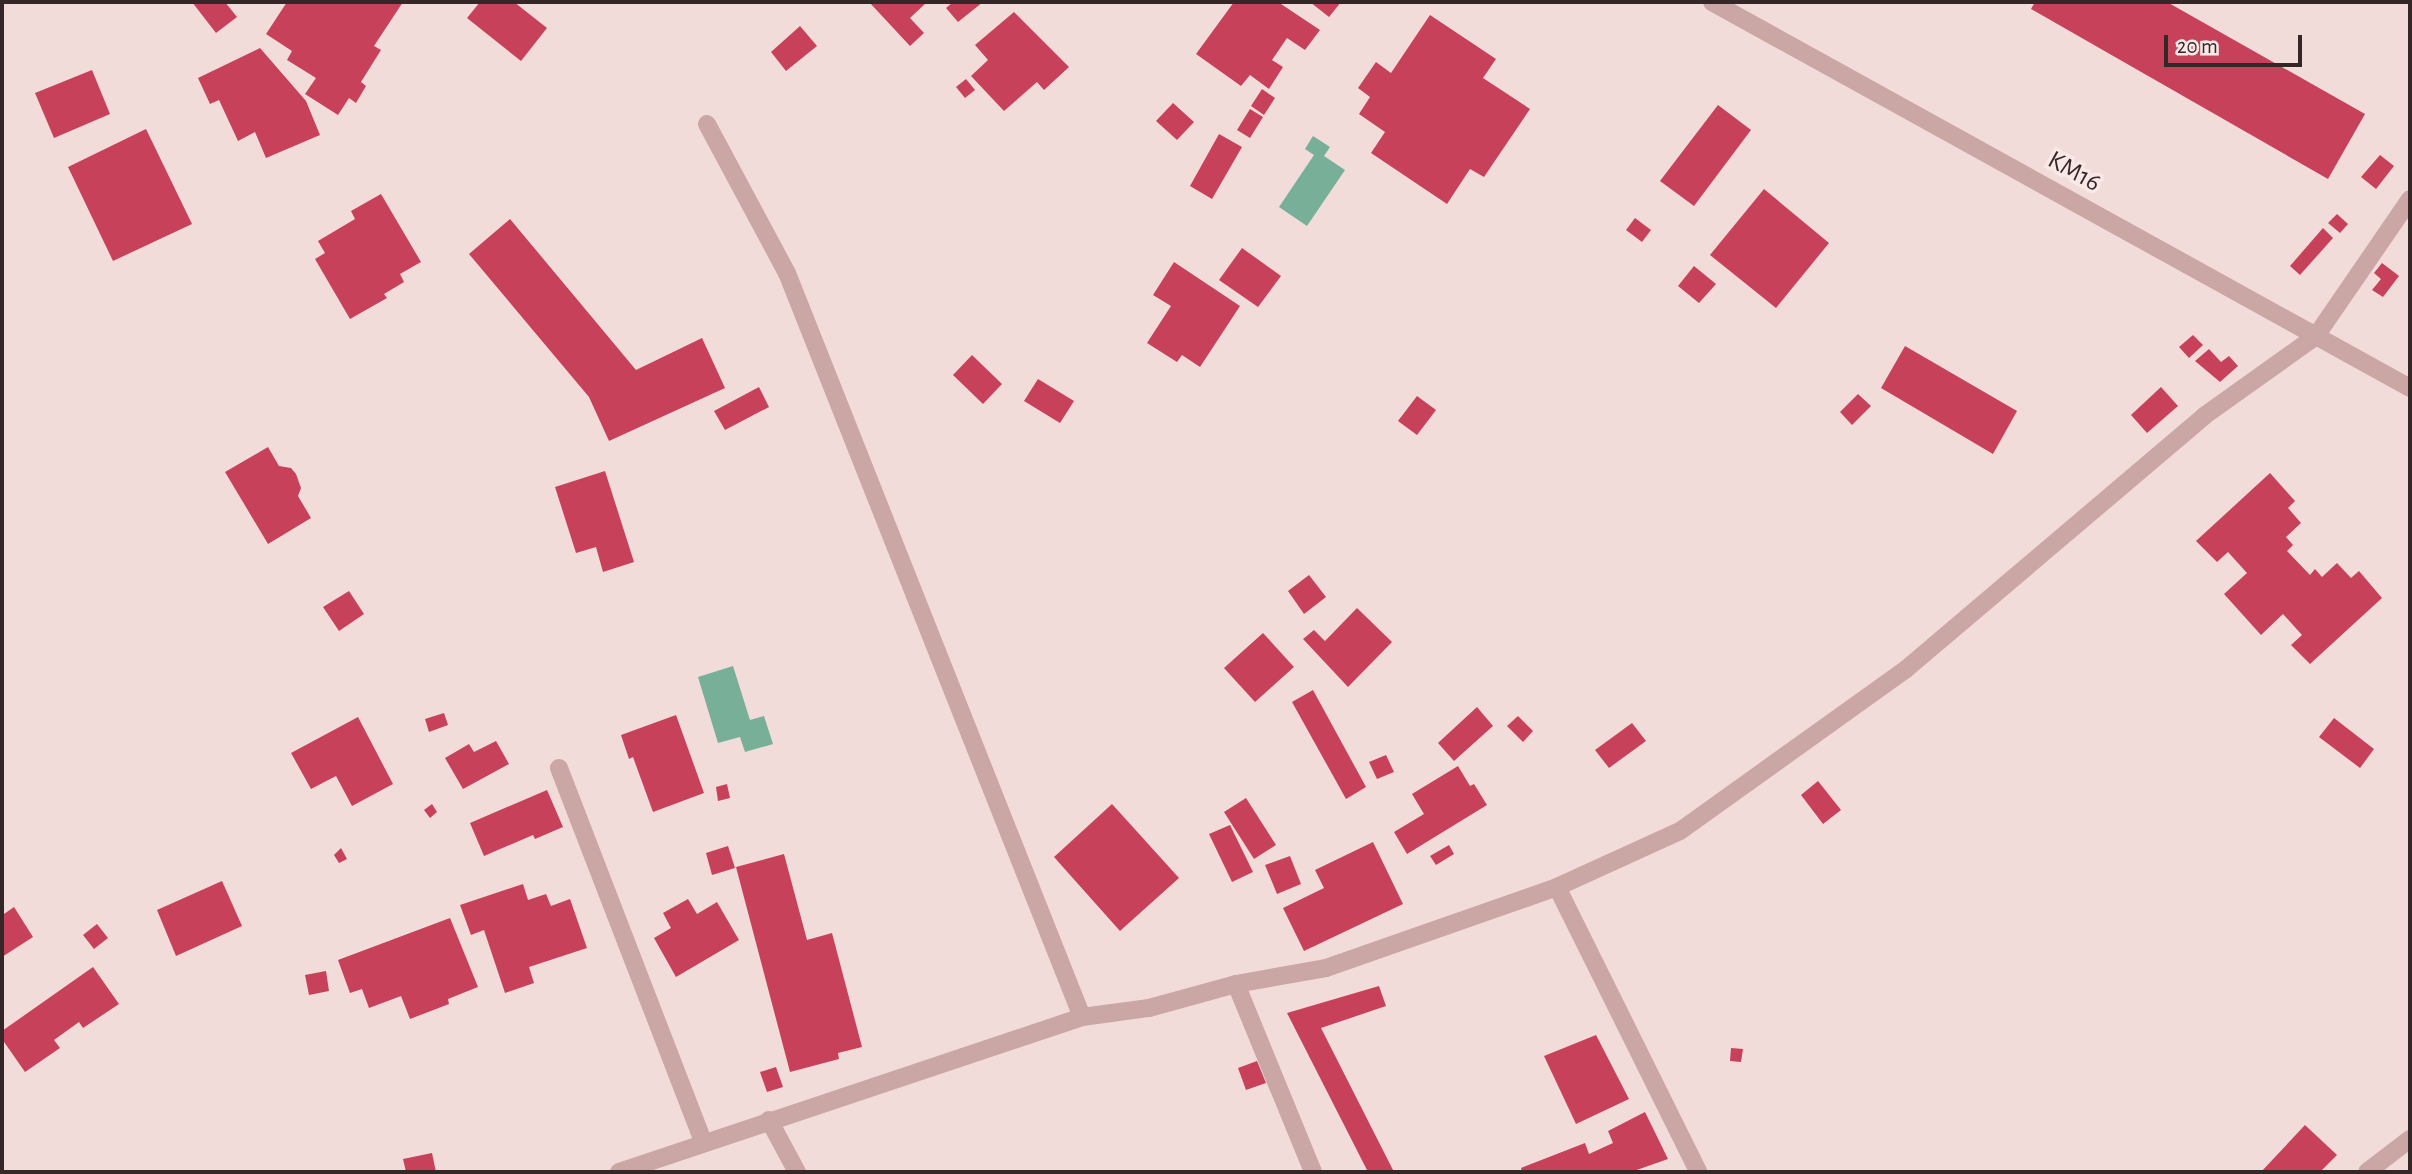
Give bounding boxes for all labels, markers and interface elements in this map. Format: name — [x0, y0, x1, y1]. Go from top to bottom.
scale bar — [2167, 21, 2305, 65]
text: 20 m — [2177, 36, 2218, 57]
street label: KM16 — [2042, 145, 2106, 199]

